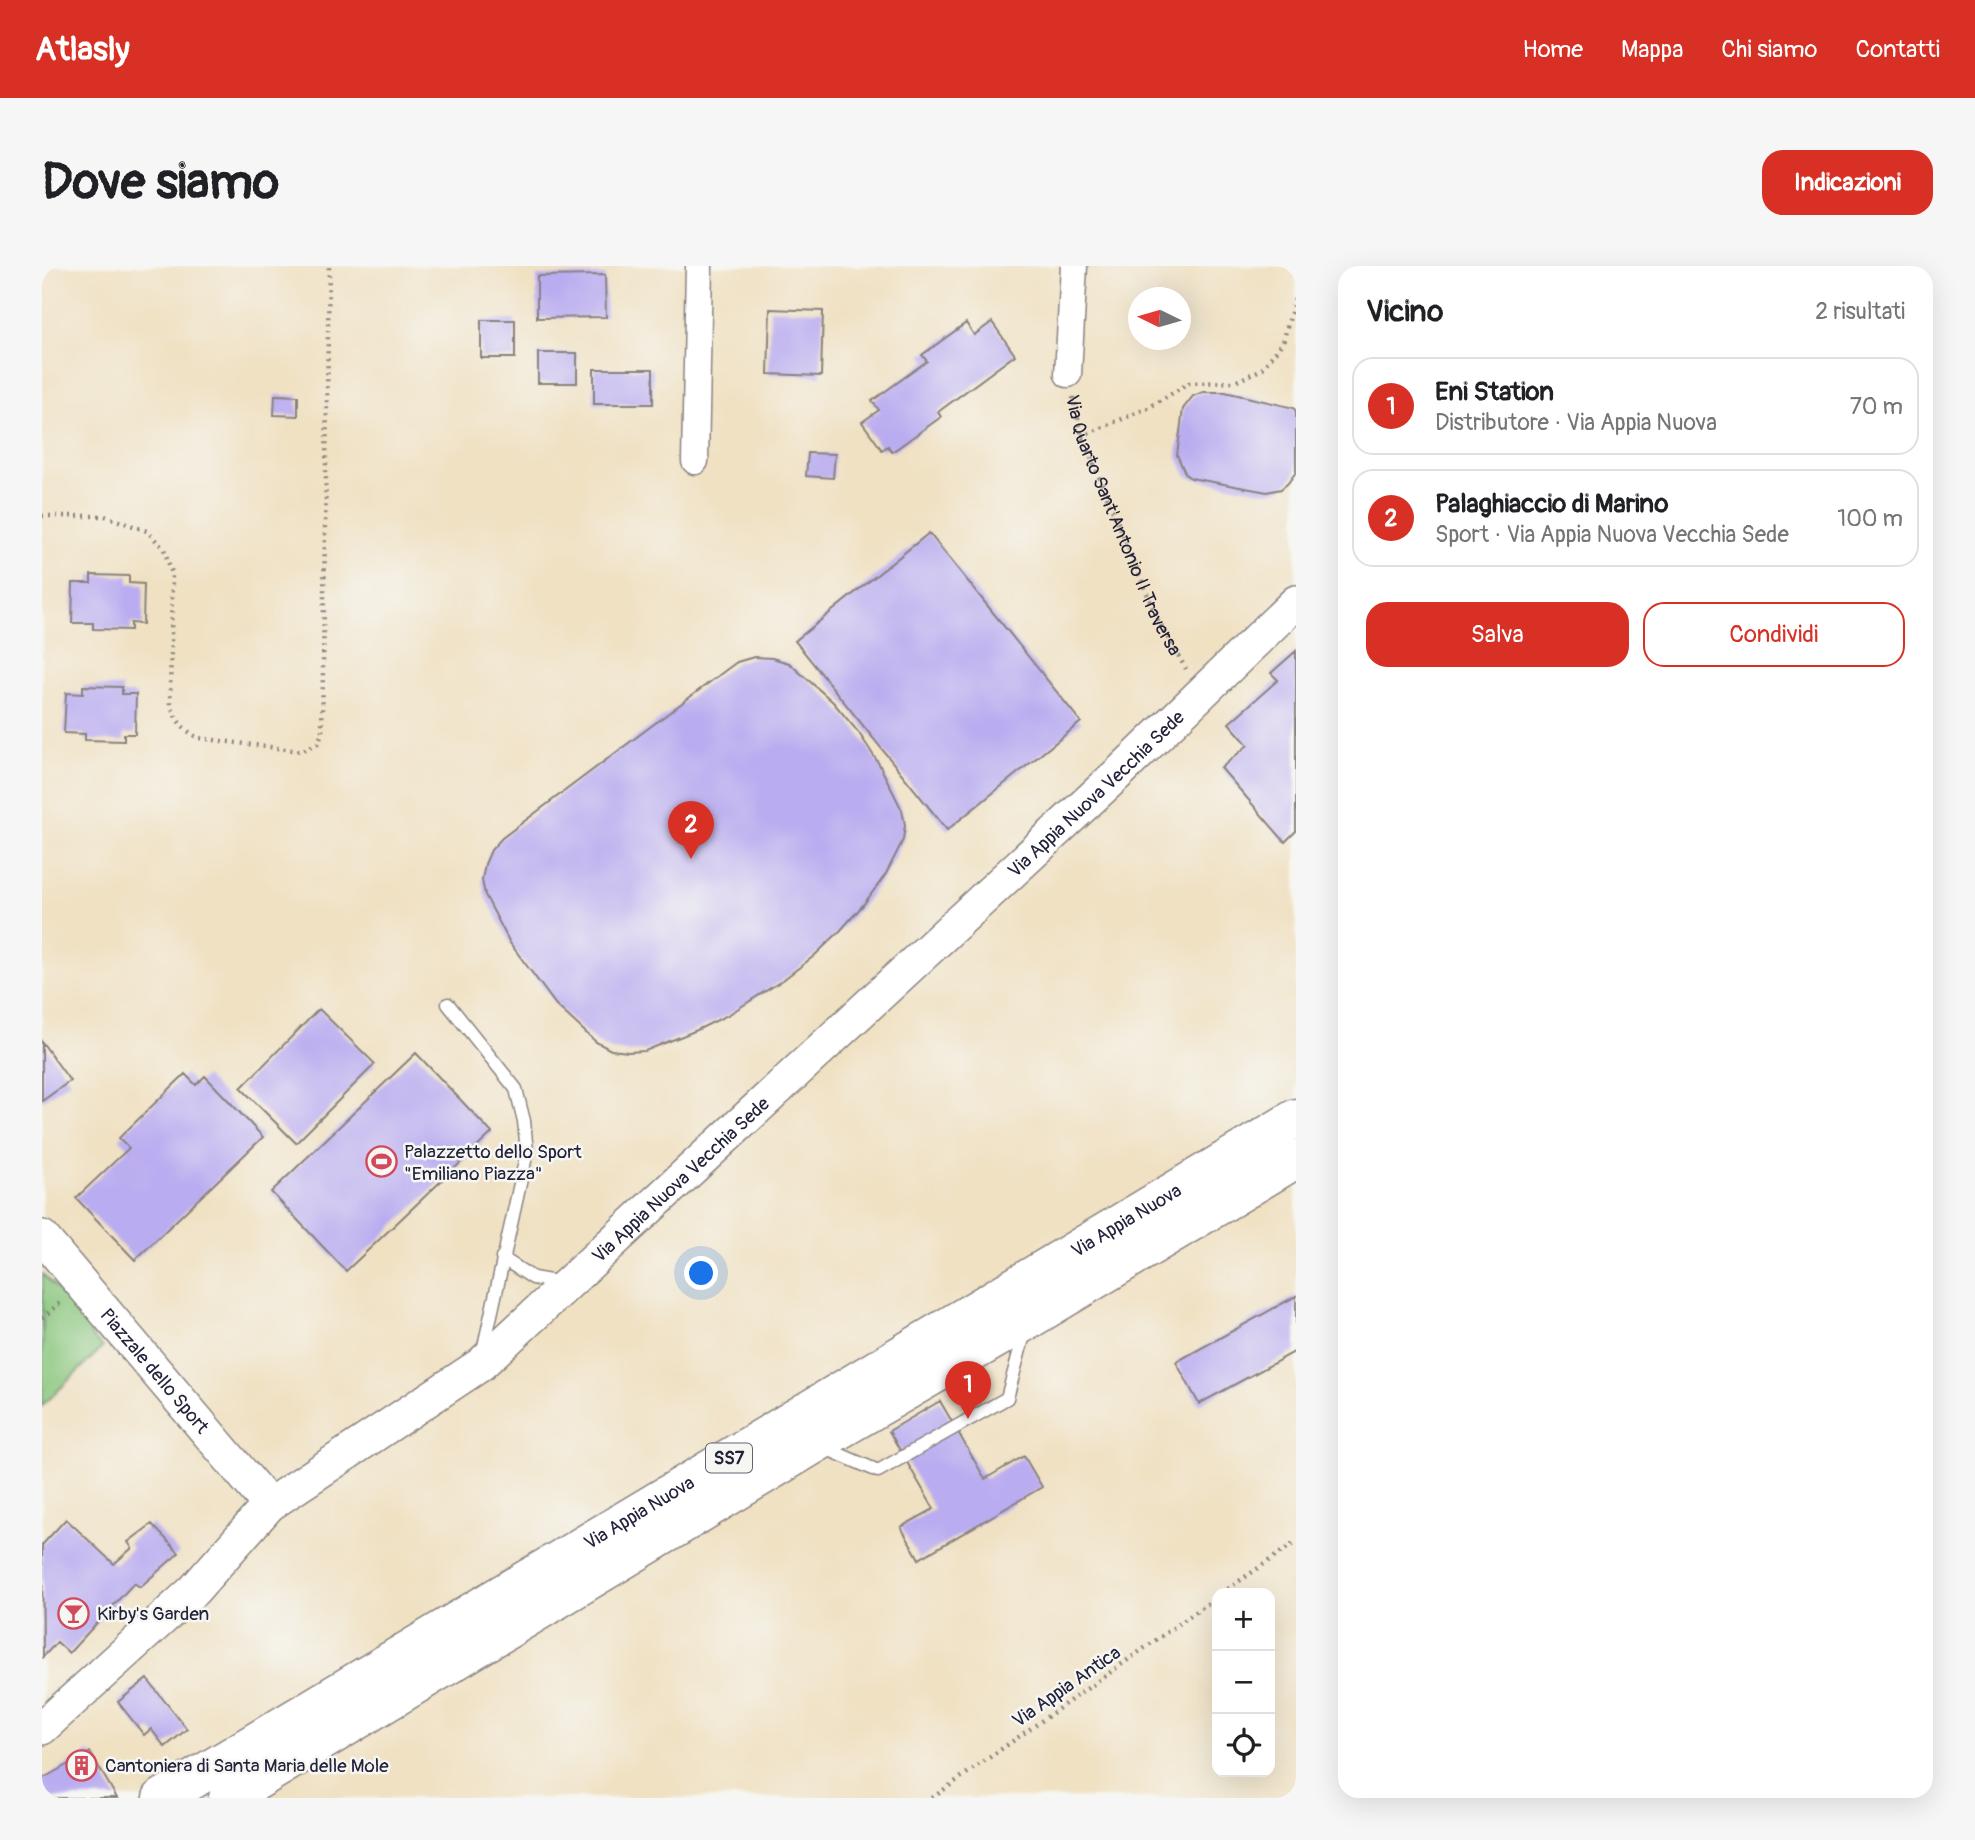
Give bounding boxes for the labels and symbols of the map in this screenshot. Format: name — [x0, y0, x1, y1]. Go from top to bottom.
north arrow — [1128, 287, 1191, 350]
street label: Via Quarto Sant'Antonio II Traversa — [1060, 393, 1187, 660]
street label: Via Appia Nuova Vecchia Sede — [1003, 705, 1190, 883]
pin: 2 — [668, 801, 714, 859]
street label: Via Appia Nuova Vecchia Sede — [587, 1092, 775, 1268]
place label: Palazzetto dello Sport "Emiliano Piazza" — [404, 1140, 582, 1186]
sports icon: Palazzetto dello Sport "Emiliano Piazza" — [364, 1145, 398, 1179]
street label: Via Appia Nuova — [1067, 1178, 1186, 1263]
your location — [684, 1256, 718, 1290]
street label: Piazzale dello Sport — [95, 1304, 214, 1439]
pin: 1 — [945, 1361, 991, 1419]
road number: SS7 — [706, 1443, 752, 1472]
street label: Via Appia Nuova — [580, 1471, 699, 1555]
bar icon: Kirby's Garden — [57, 1596, 91, 1630]
place label: Kirby's Garden — [97, 1602, 209, 1626]
street label: Via Appia Antica — [1008, 1641, 1126, 1733]
building icon: Cantoniera di Santa Maria delle Mole — [65, 1748, 99, 1782]
place label: Cantoniera di Santa Maria delle Mole — [105, 1754, 389, 1778]

